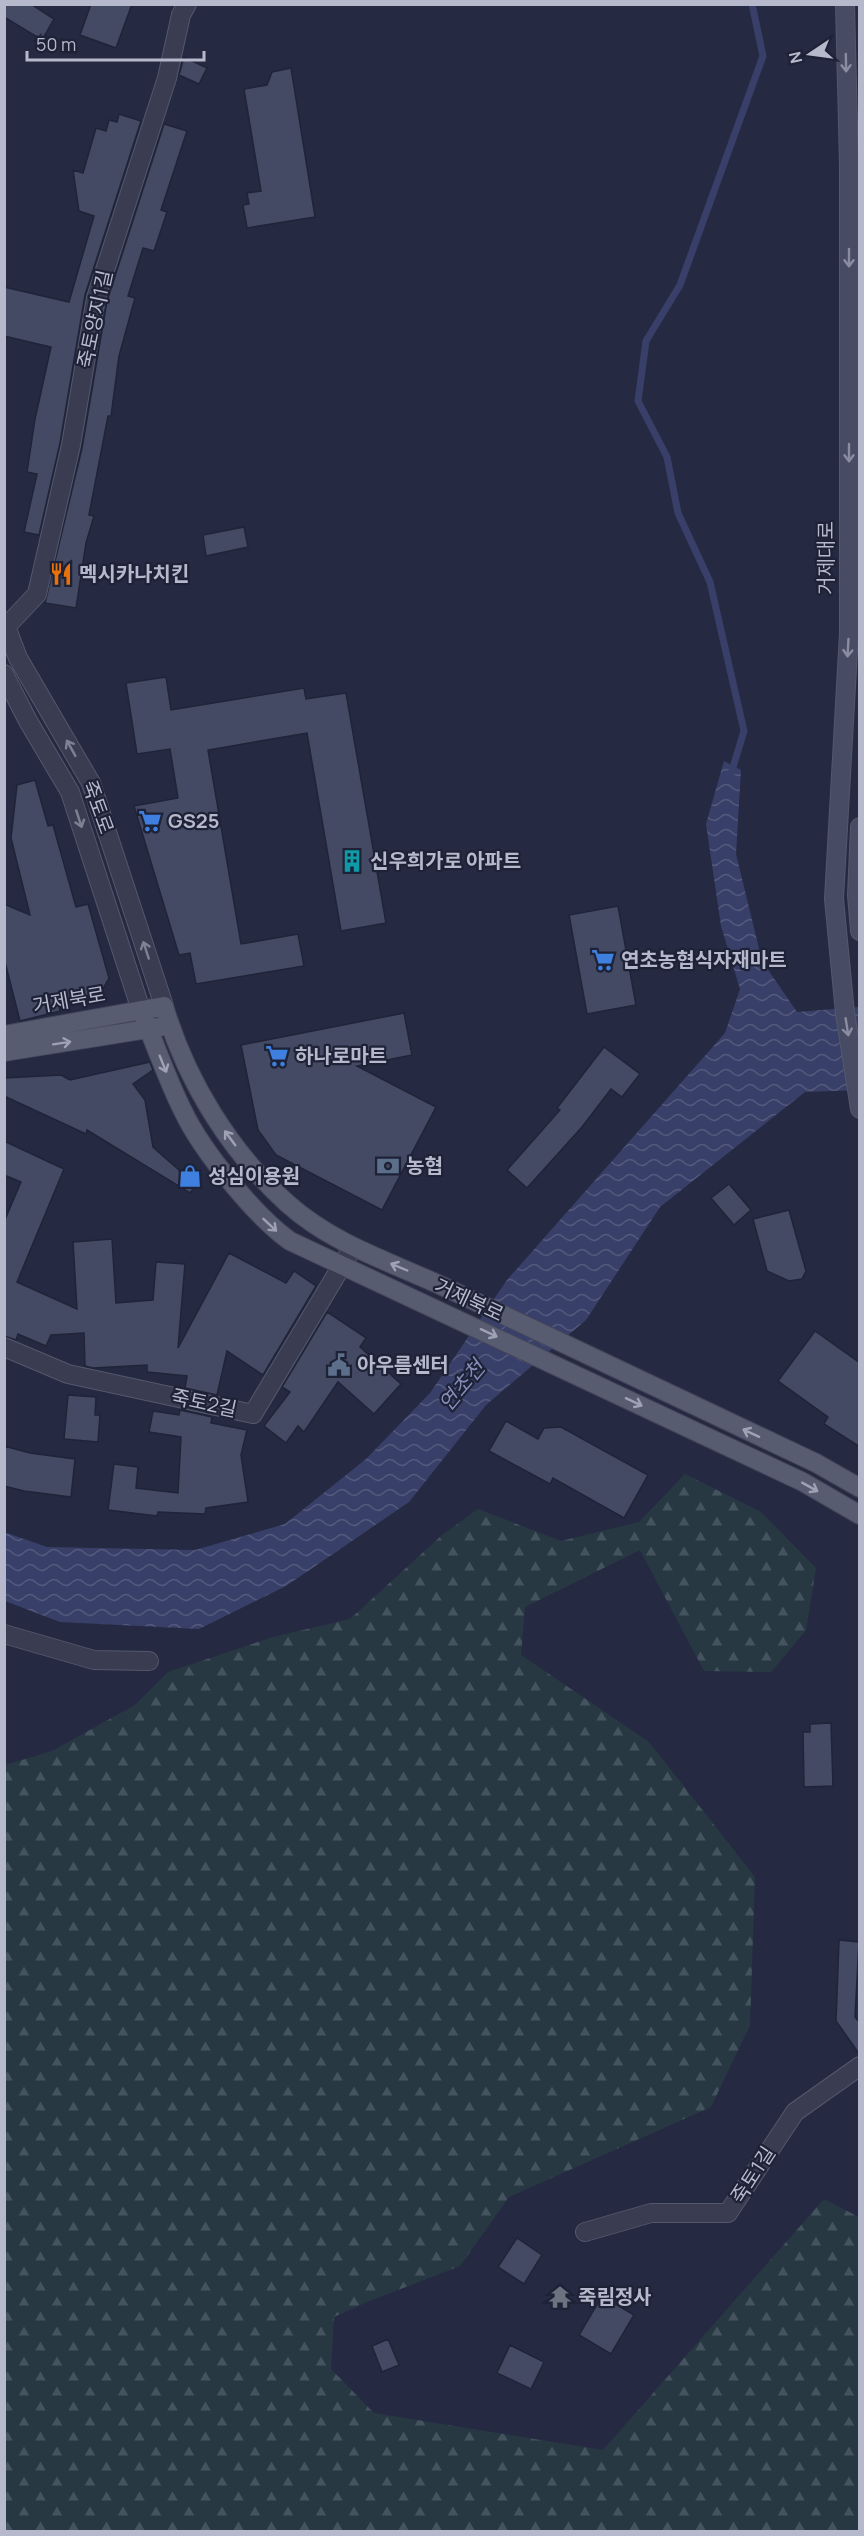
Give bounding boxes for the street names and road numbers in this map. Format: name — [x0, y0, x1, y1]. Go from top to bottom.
street label: 죽토양지1길 — [71, 267, 118, 371]
street label: 거제대로 — [812, 521, 839, 595]
street label: 죽토로 — [76, 776, 121, 837]
street label: 거제북로 — [30, 980, 108, 1019]
street label: 거제북로 — [430, 1272, 508, 1327]
street label: 죽토2길 — [169, 1382, 239, 1423]
street label: 죽토1길 — [724, 2141, 781, 2208]

